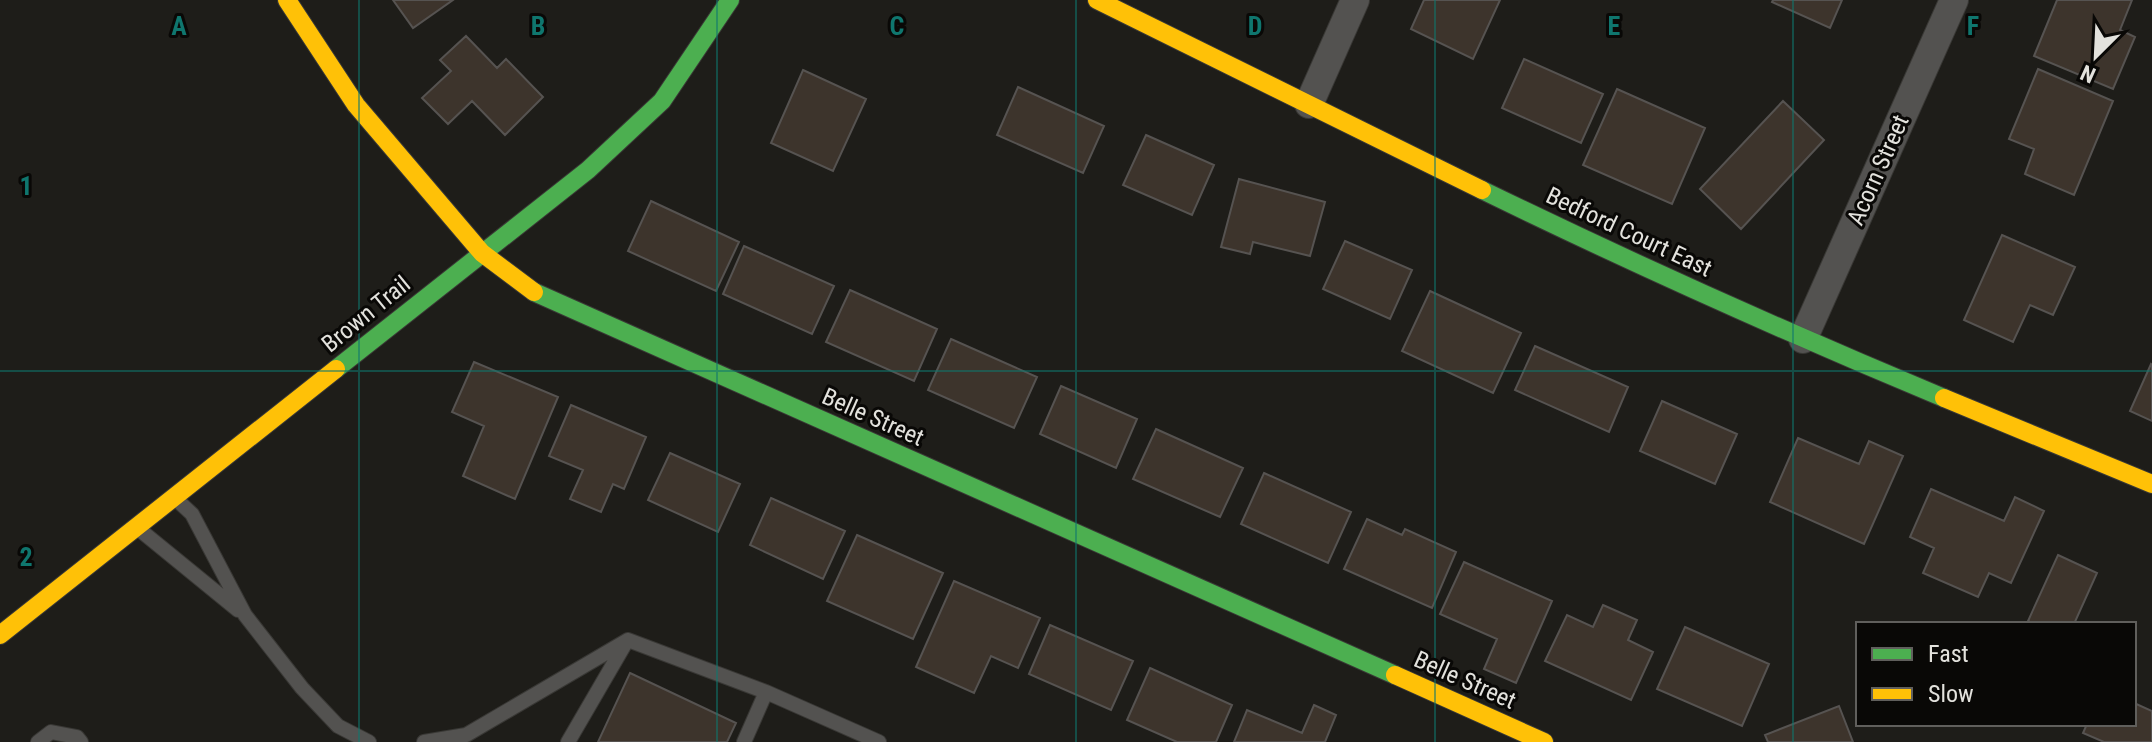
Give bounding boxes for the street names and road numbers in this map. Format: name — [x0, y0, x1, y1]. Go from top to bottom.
street label: Acorn Street — [1841, 111, 1915, 229]
street label: Bedford Court East — [1542, 181, 1716, 283]
street label: Brown Trail — [316, 270, 416, 358]
street label: Belle Street — [818, 382, 928, 452]
street label: Belle Street — [1410, 645, 1520, 715]

